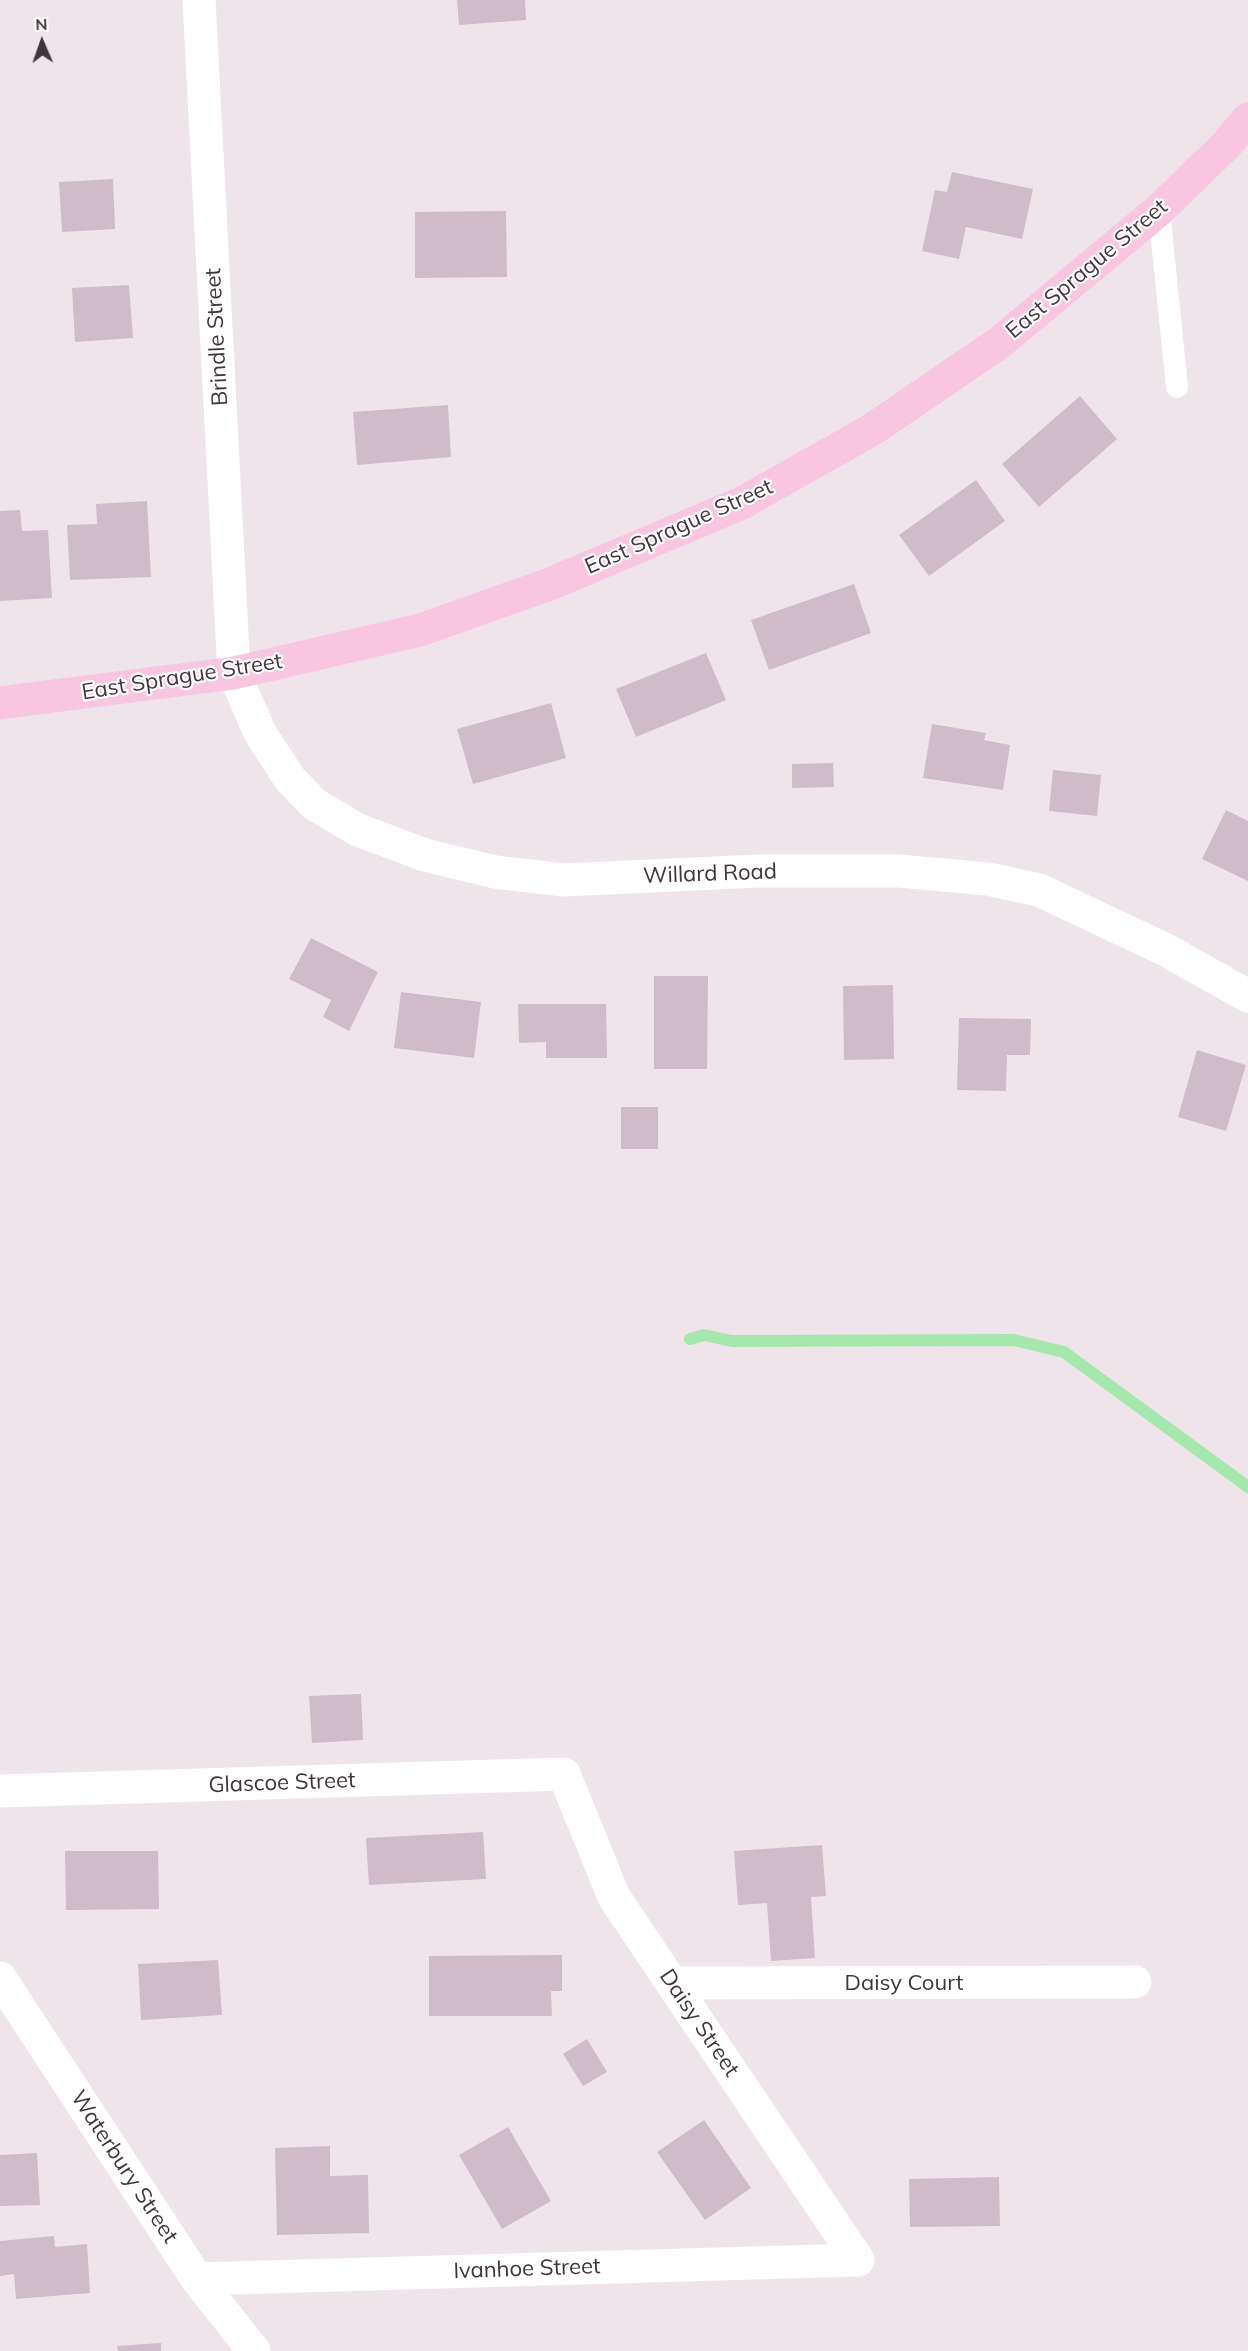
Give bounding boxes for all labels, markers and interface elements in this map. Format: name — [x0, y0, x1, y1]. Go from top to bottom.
north arrow — [12, 12, 72, 72]
text: N — [35, 14, 48, 34]
street label: East Sprague Street — [1001, 194, 1173, 344]
street label: Brindle Street — [200, 267, 234, 407]
street label: East Sprague Street — [581, 474, 777, 580]
street label: East Sprague Street — [80, 648, 284, 706]
street label: Willard Road — [643, 858, 777, 890]
street label: Glascoe Street — [208, 1767, 356, 1799]
street label: Daisy Street — [653, 1964, 745, 2082]
street label: Daisy Court — [845, 1970, 963, 1996]
street label: Waterbury Street — [65, 2086, 183, 2248]
street label: Ivanhoe Street — [453, 2253, 601, 2285]

